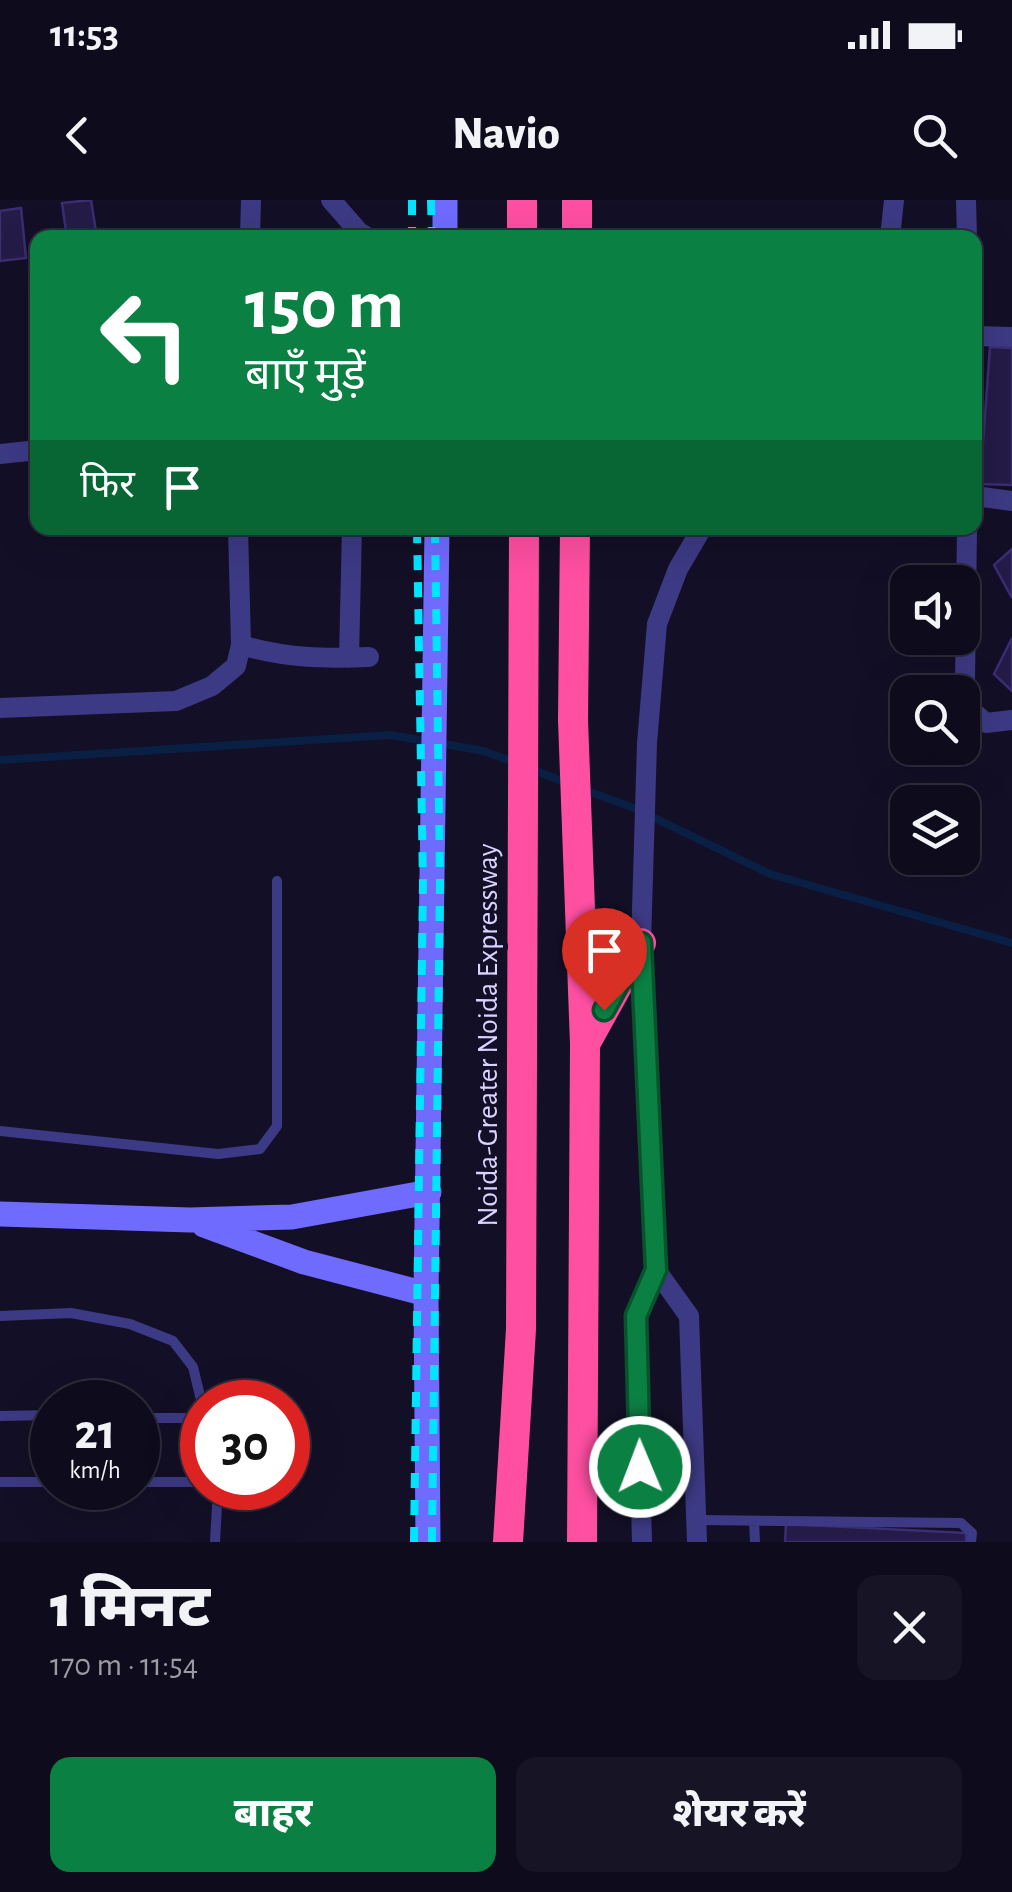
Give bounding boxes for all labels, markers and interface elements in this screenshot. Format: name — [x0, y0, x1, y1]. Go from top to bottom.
text: 11:53 — [50, 16, 119, 54]
icon: back — [50, 108, 105, 163]
icon: search — [907, 108, 962, 163]
text: Navio — [452, 112, 560, 157]
icon: left — [80, 270, 210, 400]
text: 150 m — [245, 271, 404, 341]
text: बाएँ मुड़ें — [245, 353, 366, 398]
icon: arrive — [155, 460, 210, 515]
text: फिर — [80, 467, 135, 505]
map controls — [890, 565, 980, 875]
button: sound — [890, 565, 980, 655]
button: search — [890, 675, 980, 765]
button: layers — [890, 785, 980, 875]
street label: Noida-Greater Noida Expressway — [473, 843, 503, 1227]
pin — [562, 908, 647, 1011]
icon: arrive — [577, 923, 632, 978]
speed limit sign: 30 — [180, 1380, 310, 1510]
text: 21 — [74, 1408, 116, 1458]
position arrow — [588, 1415, 692, 1519]
text: km/h — [69, 1458, 121, 1483]
button: close — [857, 1575, 962, 1680]
text: 1 मिनट — [50, 1578, 210, 1638]
text: 170 m · 11:54 — [50, 1649, 198, 1681]
button: बाहर — [50, 1757, 496, 1872]
button: शेयर करें — [516, 1757, 962, 1872]

